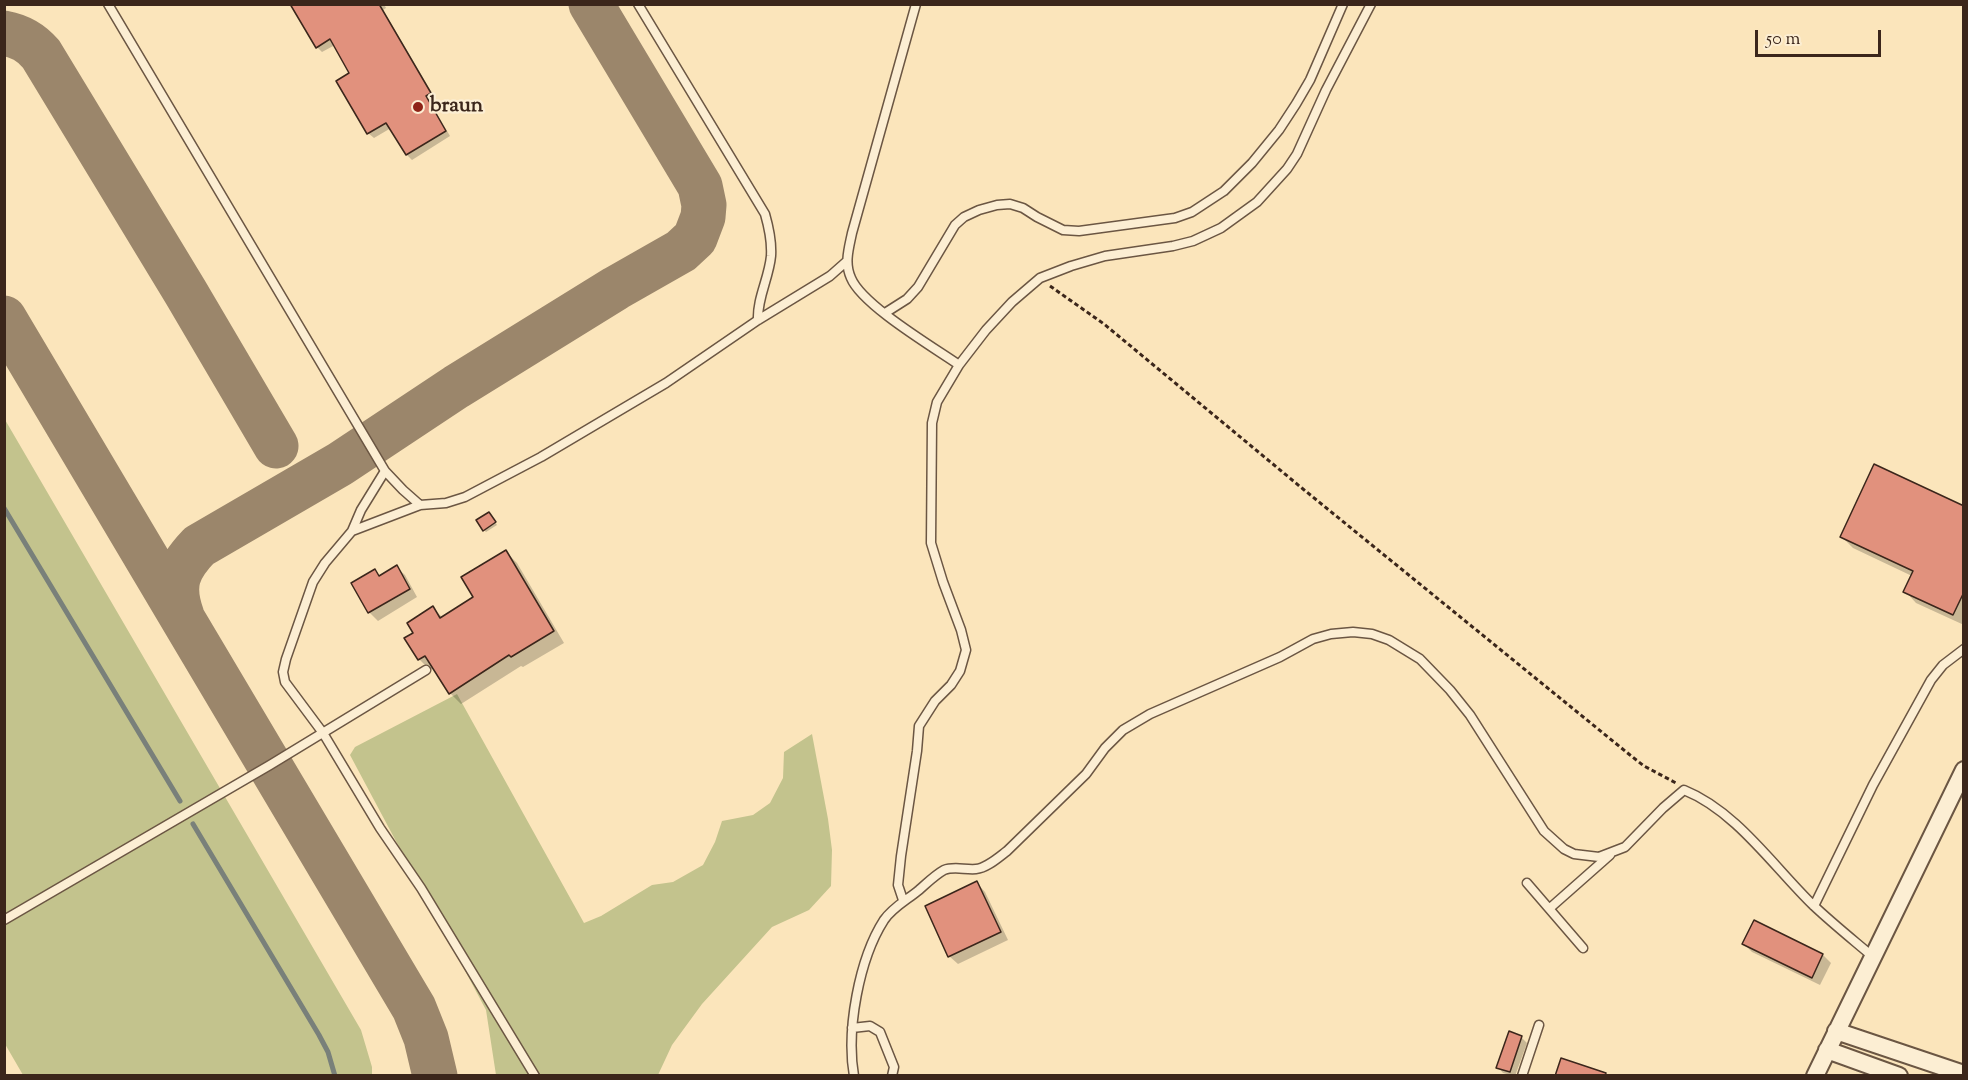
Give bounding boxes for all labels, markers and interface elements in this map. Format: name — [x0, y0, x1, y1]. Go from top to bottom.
scale bar — [1758, 18, 1884, 56]
text: 50 m — [1766, 27, 1800, 53]
place label: braun — [430, 94, 483, 120]
marker: braun — [411, 100, 425, 114]

